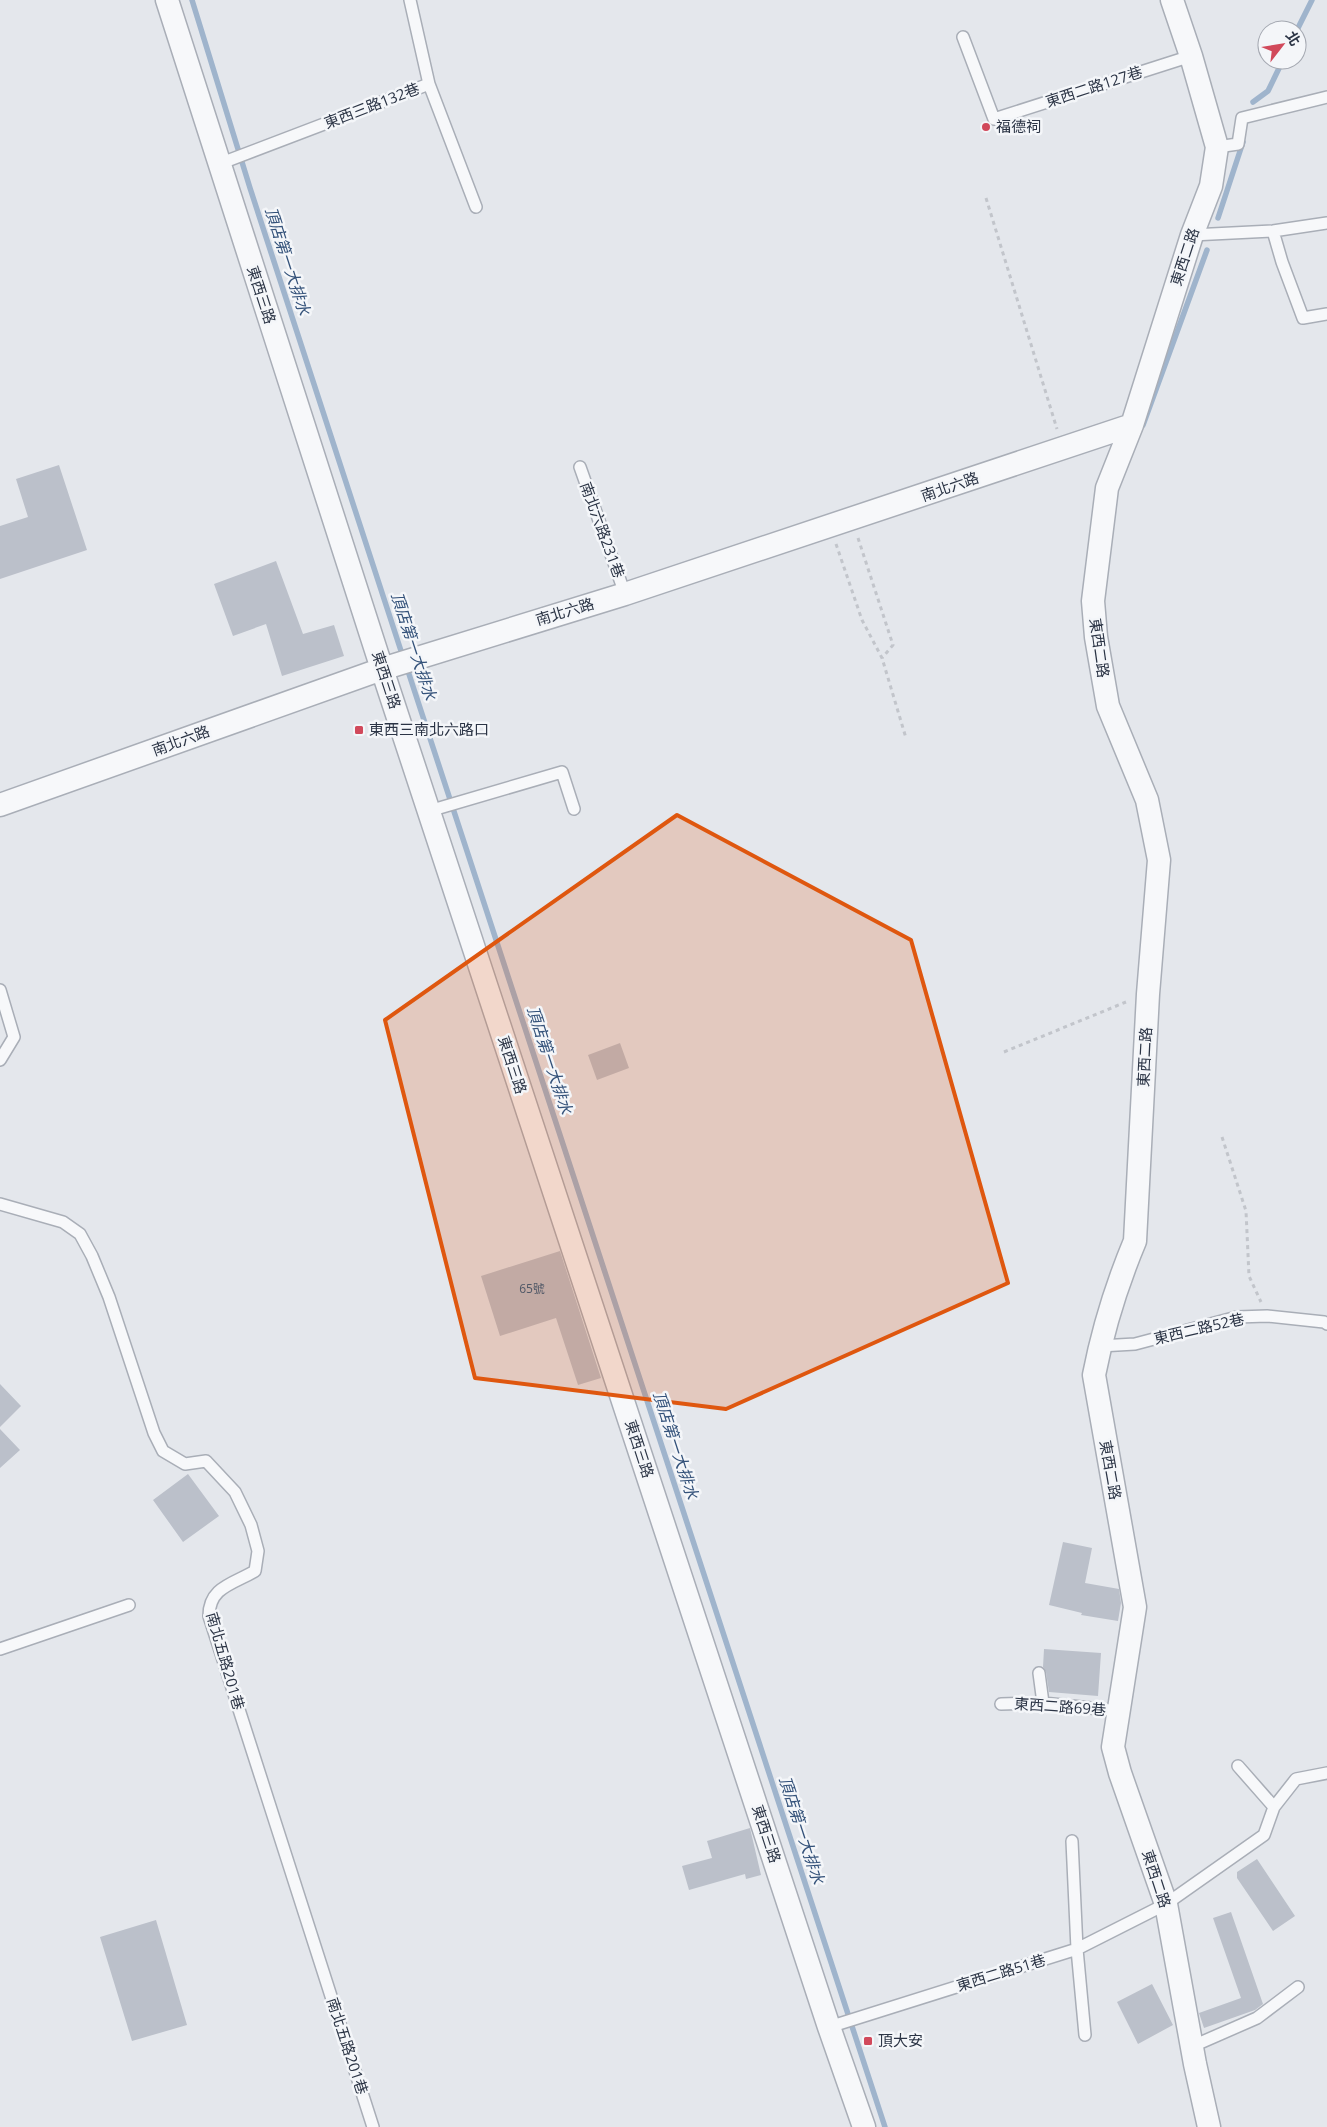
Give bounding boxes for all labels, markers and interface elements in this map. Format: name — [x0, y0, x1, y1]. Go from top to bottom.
north arrow — [1257, 20, 1307, 70]
text: 北 — [1282, 27, 1305, 49]
street label: 東西二路127巷 — [1043, 61, 1145, 111]
street label: 東西三路132巷 — [321, 78, 422, 132]
place label: 福德祠 — [996, 116, 1041, 136]
marker: 福德祠 — [980, 121, 992, 133]
water label: 頂店第一大排水 — [260, 204, 316, 319]
street label: 東西二路 — [1165, 225, 1203, 288]
street label: 東西三路 — [243, 263, 281, 326]
street label: 南北六路 — [918, 467, 981, 505]
street label: 南北六路231巷 — [576, 479, 630, 580]
water label: 頂店第一大排水 — [386, 589, 442, 704]
street label: 南北六路 — [533, 593, 596, 629]
street label: 東西二路 — [1086, 617, 1114, 679]
street label: 東西三路 — [368, 648, 406, 711]
place label: 東西三南北六路口 — [369, 719, 489, 739]
street label: 南北六路 — [149, 720, 212, 760]
marker: 東西三南北六路口 — [353, 724, 365, 736]
water label: 頂店第一大排水 — [522, 1003, 578, 1118]
street label: 東西二路 — [1132, 1026, 1156, 1087]
street label: 東西三路 — [494, 1033, 532, 1096]
house number: 65號 — [519, 1280, 545, 1297]
street label: 東西二路52巷 — [1152, 1308, 1246, 1348]
water label: 頂店第一大排水 — [648, 1388, 704, 1503]
street label: 東西三路 — [621, 1417, 659, 1480]
street label: 東西二路 — [1096, 1439, 1126, 1501]
street label: 南北五路201巷 — [202, 1610, 249, 1712]
street label: 東西二路69巷 — [1013, 1693, 1107, 1719]
water label: 頂店第一大排水 — [774, 1773, 830, 1888]
street label: 東西三路 — [748, 1802, 786, 1865]
street label: 東西二路 — [1138, 1847, 1176, 1910]
street label: 東西二路51巷 — [954, 1949, 1048, 1995]
street label: 南北五路201巷 — [323, 1995, 373, 2097]
place label: 頂大安 — [878, 2030, 923, 2050]
marker: 頂大安 — [862, 2035, 874, 2047]

